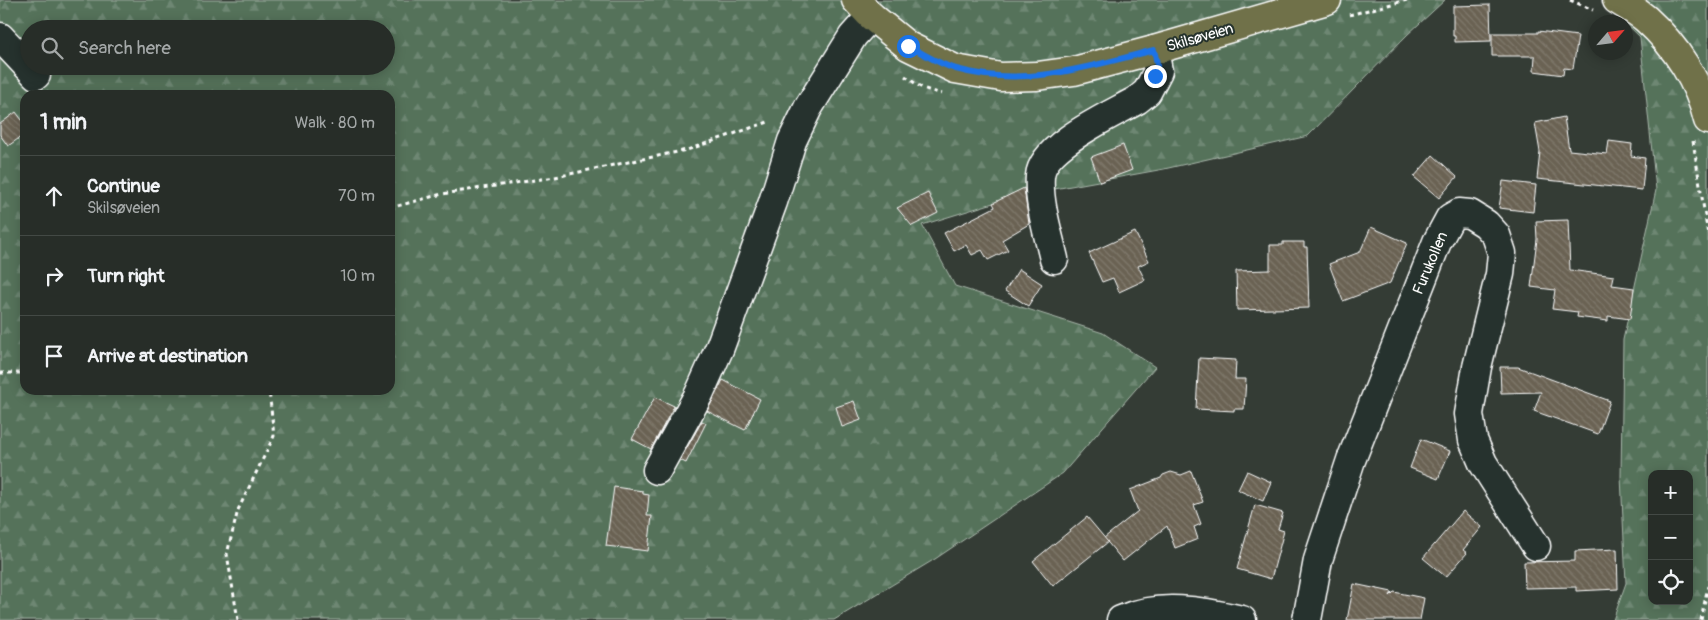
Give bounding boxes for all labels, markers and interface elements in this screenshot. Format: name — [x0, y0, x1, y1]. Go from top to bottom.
north arrow — [1588, 15, 1633, 60]
street label: Skilsøveien — [1165, 19, 1236, 56]
search box — [20, 20, 395, 75]
icon: search — [38, 34, 66, 62]
route start — [897, 35, 920, 58]
text: Search here — [78, 36, 171, 60]
route end — [1144, 65, 1167, 88]
text: 1 min — [40, 109, 87, 136]
text: Walk · 80 m — [295, 113, 375, 133]
text: Continue — [87, 174, 160, 198]
icon: ahead — [40, 182, 68, 210]
text: 70 m — [338, 186, 375, 206]
text: Skilsøveien — [87, 198, 160, 218]
street label: Furukollen — [1409, 229, 1452, 298]
icon: right — [40, 262, 68, 290]
text: Turn right — [87, 264, 165, 288]
text: 10 m — [340, 266, 375, 286]
icon: arrive — [40, 342, 68, 370]
text: Arrive at destination — [87, 344, 248, 368]
map controls — [1648, 470, 1693, 605]
button: + — [1648, 470, 1693, 515]
button: − — [1648, 515, 1693, 560]
button: locate — [1648, 560, 1693, 605]

